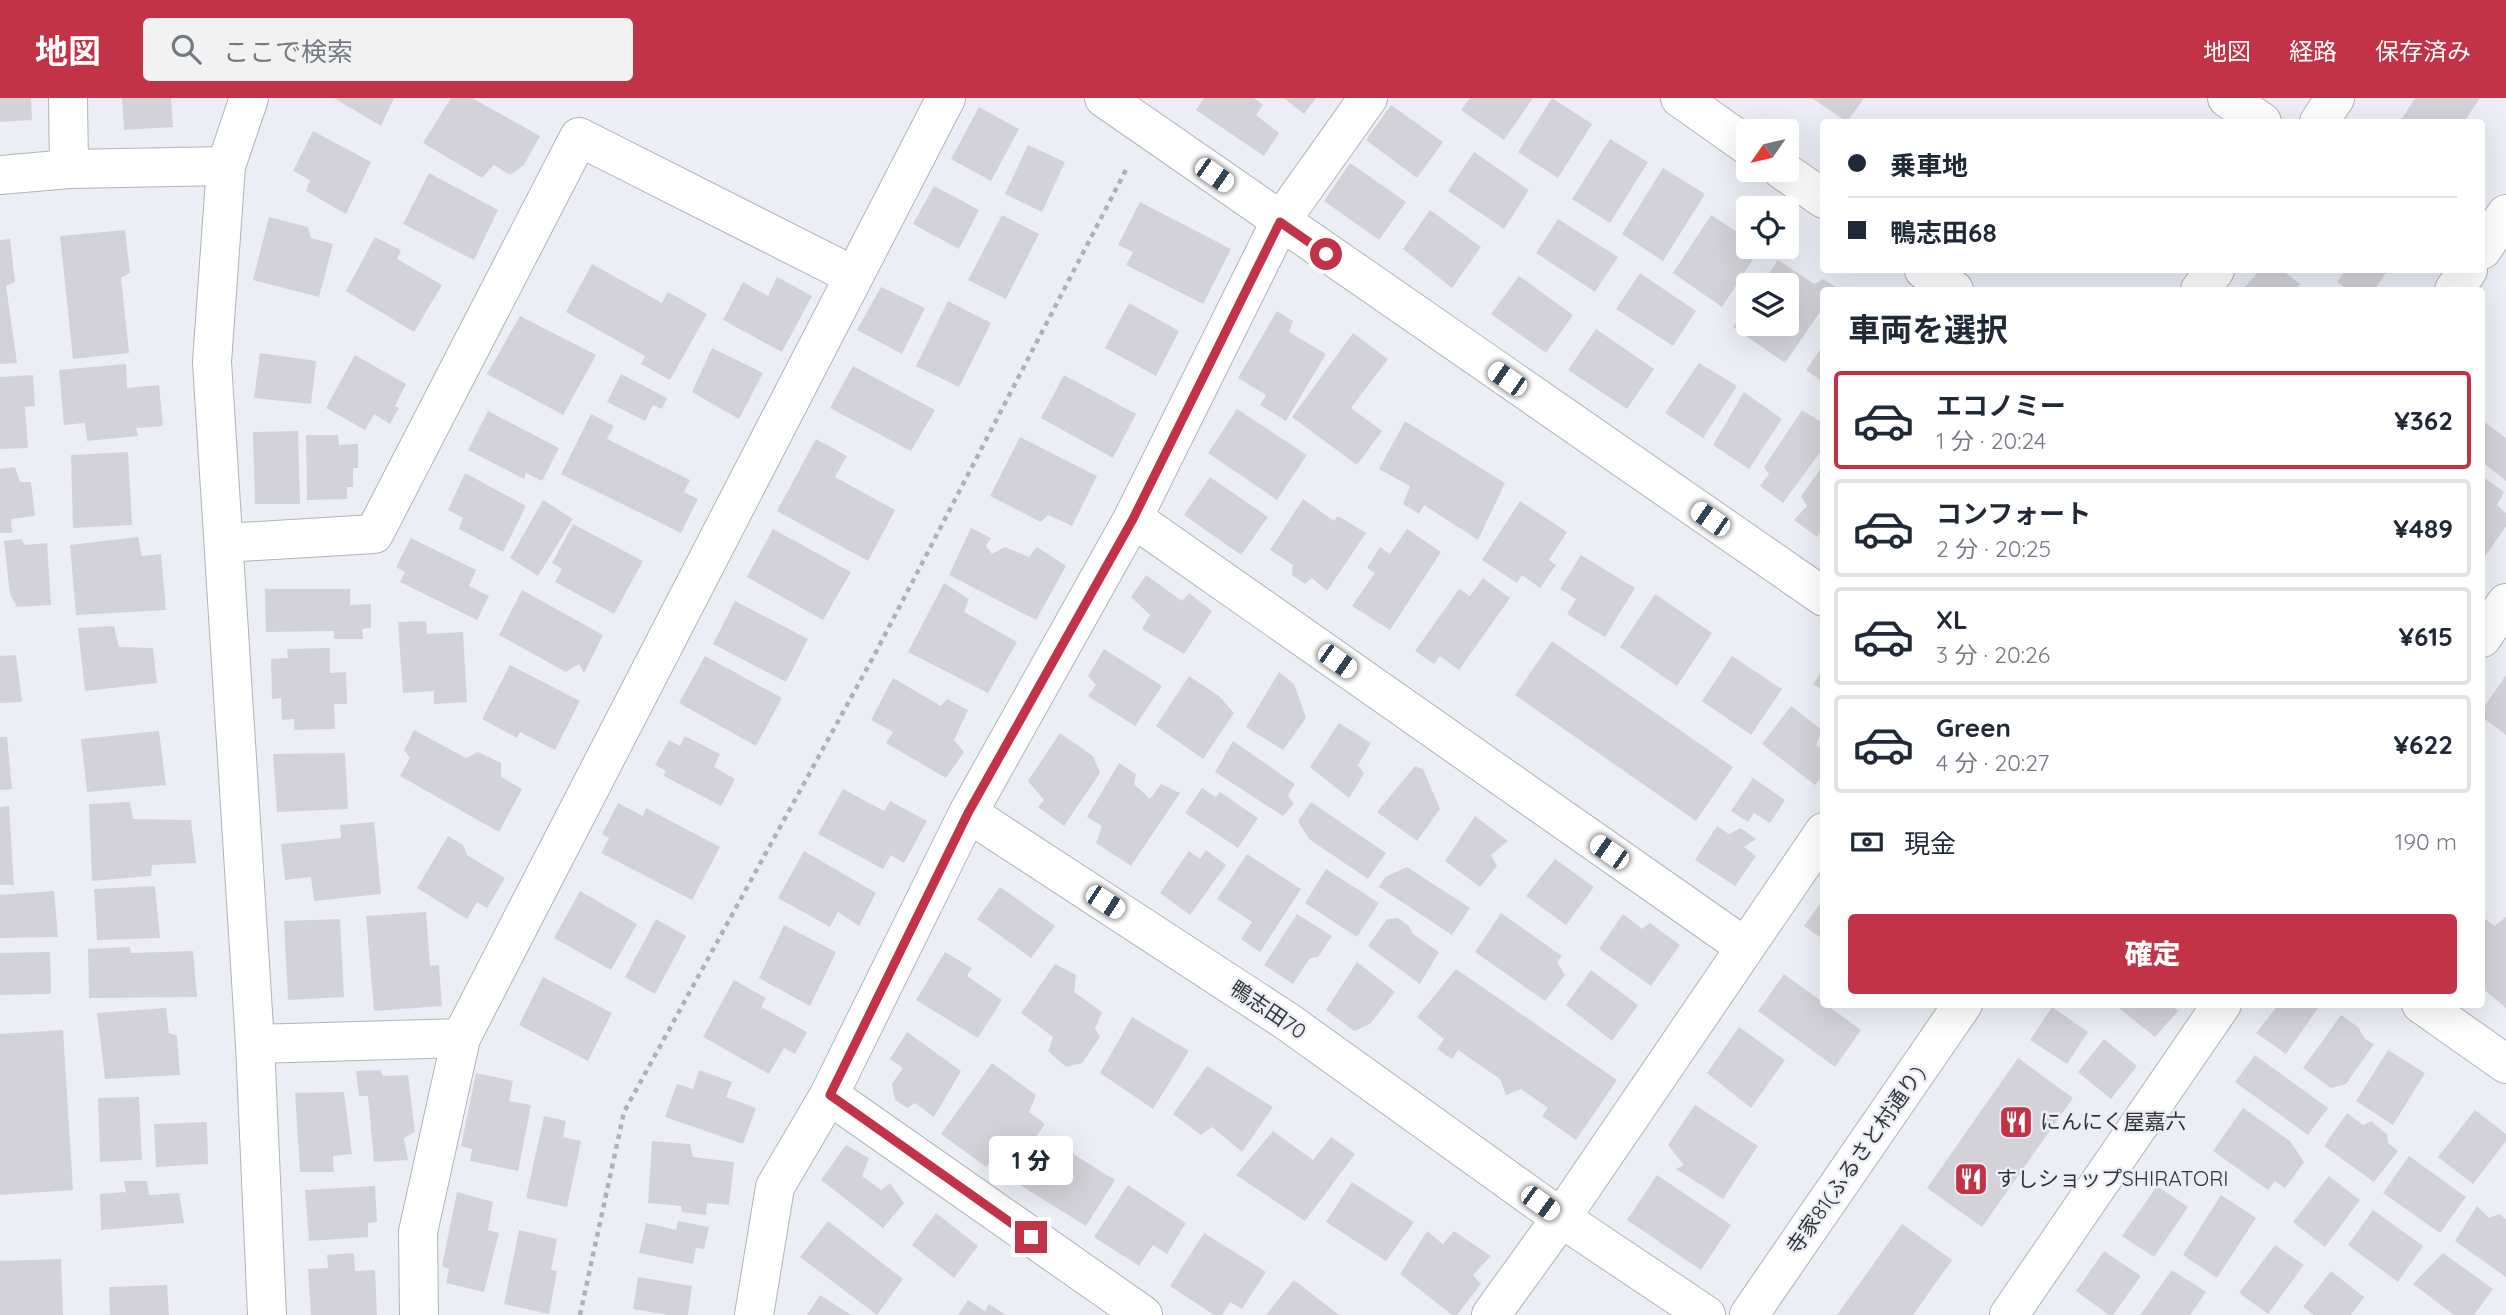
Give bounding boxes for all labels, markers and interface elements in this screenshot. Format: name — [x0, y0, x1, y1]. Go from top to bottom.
search box — [143, 18, 633, 81]
text: 地図 — [35, 30, 101, 71]
icon: search — [167, 30, 205, 68]
text: ここで検索 — [223, 35, 353, 68]
text: 地図 — [2203, 36, 2251, 66]
text: 経路 — [2289, 36, 2337, 66]
text: 保存済み — [2375, 36, 2471, 66]
north arrow — [1736, 119, 1799, 182]
map controls — [1736, 119, 1799, 336]
text: 乗車地 — [1890, 149, 1968, 182]
car — [1191, 154, 1238, 196]
button: locate — [1736, 196, 1799, 259]
text: 鴨志田68 — [1890, 216, 1997, 249]
route start — [1310, 238, 1342, 270]
button: layers — [1736, 273, 1799, 336]
text: 車両を選択 — [1848, 309, 2008, 349]
car — [1484, 358, 1531, 400]
icon: car — [1852, 389, 1915, 452]
text: エコノミー — [1936, 389, 2066, 422]
text: ¥362 — [2394, 404, 2453, 437]
text: 1 分 · 20:24 — [1936, 426, 2046, 455]
icon: car — [1852, 497, 1915, 560]
text: コンフォート — [1936, 497, 2091, 530]
car — [1687, 498, 1734, 540]
text: ¥489 — [2393, 512, 2453, 545]
text: 2 分 · 20:25 — [1936, 534, 2051, 563]
text: XL — [1936, 603, 1968, 636]
icon: car — [1852, 605, 1915, 668]
text: ¥615 — [2399, 620, 2453, 653]
car — [1314, 640, 1361, 682]
text: 3 分 · 20:26 — [1936, 640, 2050, 669]
text: Green — [1936, 711, 2011, 744]
icon: car — [1852, 713, 1915, 776]
text: ¥622 — [2394, 728, 2453, 761]
text: 4 分 · 20:27 — [1936, 748, 2049, 777]
icon: cash — [1848, 823, 1886, 861]
text: 現金 — [1904, 827, 1956, 860]
text: 190 m — [2395, 827, 2457, 856]
car — [1586, 831, 1633, 873]
car — [1082, 882, 1129, 922]
button: 確定 — [1848, 914, 2457, 994]
street label: 鴨志田70 — [1226, 974, 1312, 1044]
street label: 寺家81(ふるさと村通り) — [1780, 1060, 1930, 1259]
restaurant icon: にんにく屋嘉六 — [1997, 1103, 2035, 1141]
place label: にんにく屋嘉六 — [2040, 1108, 2187, 1134]
callout: 1 分 — [989, 1136, 1073, 1184]
text: 1 分 — [1012, 1146, 1050, 1175]
restaurant icon: すしショップSHIRATORI — [1952, 1160, 1990, 1198]
place label: すしショップSHIRATORI — [1996, 1165, 2228, 1191]
car — [1517, 1182, 1564, 1224]
route end — [1015, 1221, 1047, 1253]

